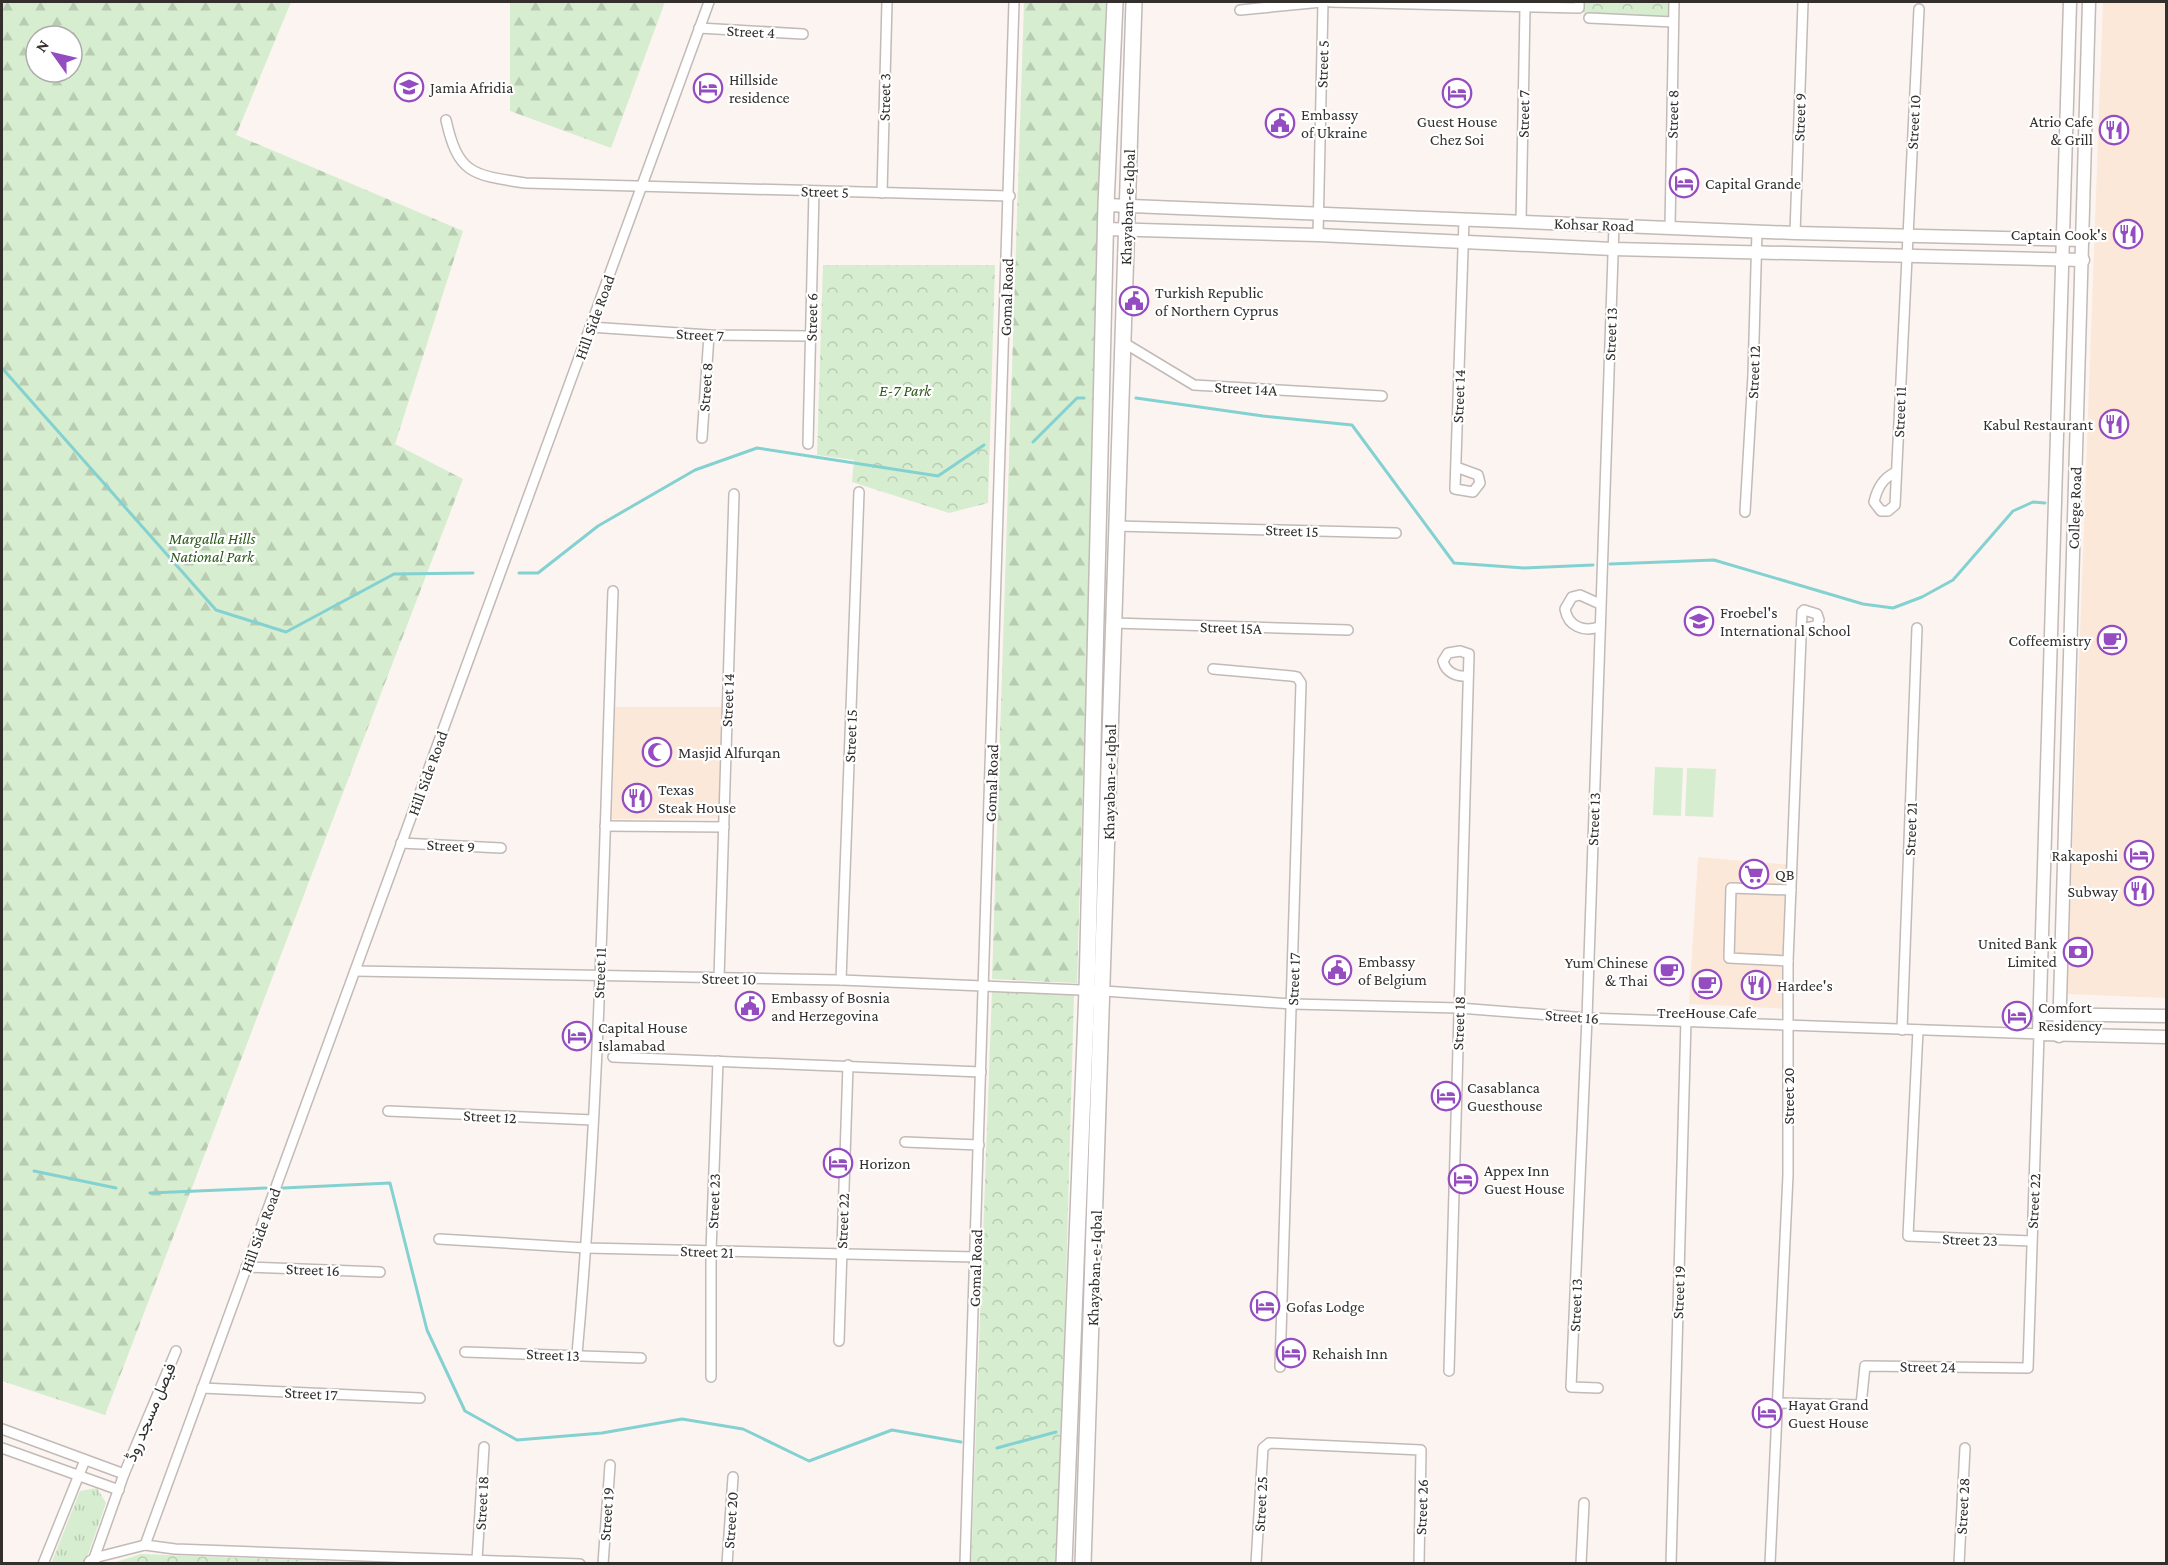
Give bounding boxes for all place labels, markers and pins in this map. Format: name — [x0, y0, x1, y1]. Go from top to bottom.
school or university icon: Jamia Afridia — [393, 71, 425, 103]
place label: Hillside residence — [729, 71, 789, 106]
hotel icon: Hillside residence — [692, 72, 724, 104]
hotel icon: Guest House Chez Soi — [1441, 77, 1473, 109]
place label: Jamia Afridia — [428, 79, 514, 97]
place label: Embassy of Ukraine — [1301, 106, 1367, 141]
public building icon: Embassy of Ukraine — [1264, 107, 1296, 139]
place label: Guest House Chez Soi — [1417, 113, 1497, 148]
place label: Atrio Cafe & Grill — [2030, 113, 2093, 148]
restaurant icon: Atrio Cafe & Grill — [2098, 114, 2130, 146]
hotel icon: Capital Grande — [1668, 167, 1700, 199]
place label: Capital Grande — [1705, 175, 1801, 193]
restaurant icon: Captain Cook's — [2112, 218, 2144, 250]
place label: Captain Cook's — [2011, 226, 2107, 244]
place label: Turkish Republic of Northern Cyprus — [1155, 284, 1279, 320]
public building icon: Turkish Republic of Northern Cyprus — [1118, 285, 1150, 317]
restaurant icon: Kabul Restaurant — [2098, 408, 2130, 440]
place label: Kabul Restaurant — [1983, 416, 2094, 433]
place label: Froebel's International School — [1720, 604, 1851, 639]
school or university icon: Froebel's International School — [1683, 605, 1715, 637]
cafe icon: Coffeemistry — [2096, 624, 2128, 656]
place label: Coffeemistry — [2009, 632, 2092, 650]
mosque icon: Masjid Alfurqan — [641, 736, 673, 768]
place label: Masjid Alfurqan — [678, 744, 781, 762]
place label: Texas Steak House — [658, 781, 736, 816]
restaurant icon: Texas Steak House — [621, 782, 653, 814]
hotel icon: Rakaposhi — [2123, 839, 2155, 871]
place label: Rakaposhi — [2051, 847, 2118, 865]
supermarket icon: QB — [1738, 858, 1770, 890]
place label: QB — [1775, 866, 1795, 883]
restaurant icon: Subway — [2123, 875, 2155, 907]
place label: Subway — [2067, 883, 2119, 901]
place label: United Bank Limited — [1978, 935, 2058, 970]
bank icon: United Bank Limited — [2062, 936, 2094, 968]
place label: Embassy of Belgium — [1358, 953, 1427, 989]
public building icon: Embassy of Belgium — [1321, 954, 1353, 986]
place label: Yum Chinese & Thai — [1565, 954, 1648, 989]
cafe icon: Yum Chinese & Thai — [1653, 955, 1685, 987]
cafe icon: TreeHouse Cafe — [1691, 968, 1723, 1000]
restaurant icon: Hardee's — [1740, 969, 1772, 1001]
place label: Hardee's — [1777, 977, 1833, 994]
place label: Embassy of Bosnia and Herzegovina — [771, 989, 890, 1025]
public building icon: Embassy of Bosnia and Herzegovina — [734, 990, 766, 1022]
place label: Comfort Residency — [2038, 999, 2103, 1035]
hotel icon: Comfort Residency — [2001, 1000, 2033, 1032]
place label: TreeHouse Cafe — [1657, 1004, 1757, 1021]
place label: Capital House Islamabad — [598, 1019, 687, 1054]
hotel icon: Capital House Islamabad — [561, 1020, 593, 1052]
place label: Casablanca Guesthouse — [1467, 1079, 1543, 1114]
hotel icon: Casablanca Guesthouse — [1430, 1080, 1462, 1112]
hotel icon: Horizon — [822, 1147, 854, 1179]
place label: Horizon — [859, 1155, 911, 1172]
place label: Appex Inn Guest House — [1484, 1162, 1564, 1197]
hotel icon: Appex Inn Guest House — [1447, 1163, 1479, 1195]
hotel icon: Gofas Lodge — [1249, 1290, 1281, 1322]
place label: Gofas Lodge — [1286, 1298, 1365, 1316]
hotel icon: Rehaish Inn — [1275, 1337, 1307, 1369]
place label: Rehaish Inn — [1312, 1345, 1388, 1362]
place label: Hayat Grand Guest House — [1788, 1396, 1869, 1431]
hotel icon: Hayat Grand Guest House — [1751, 1397, 1783, 1429]

